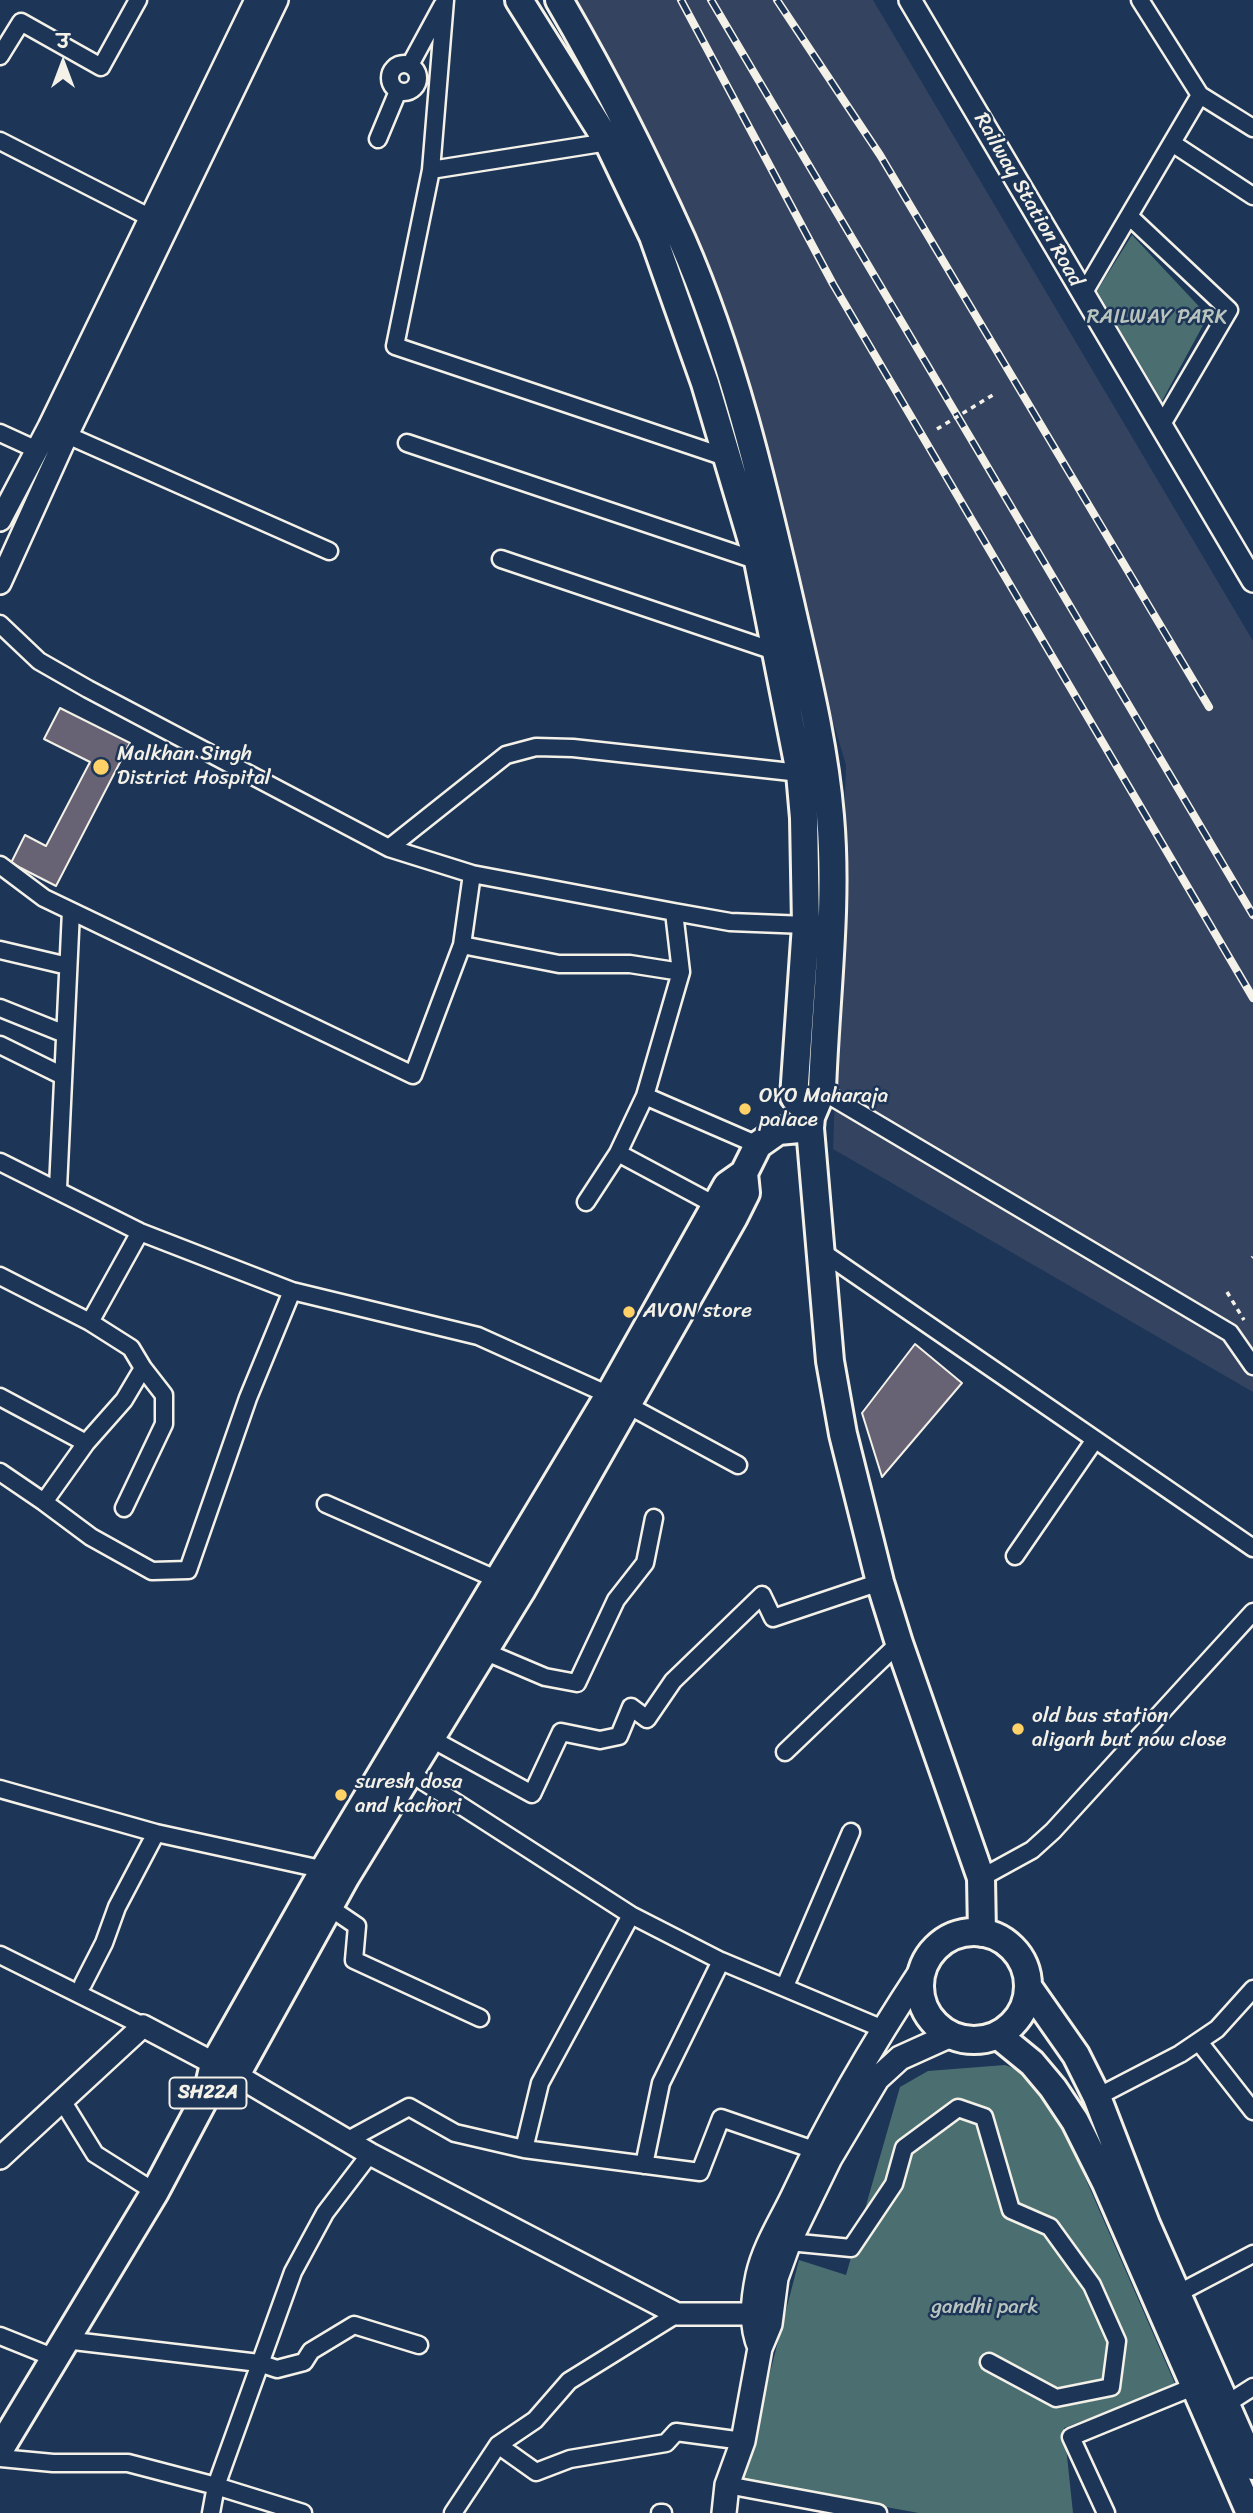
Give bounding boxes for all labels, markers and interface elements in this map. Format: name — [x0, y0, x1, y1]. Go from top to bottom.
text: उ — [57, 25, 69, 58]
north arrow — [28, 28, 98, 98]
street label: Railway Station Road — [968, 109, 1088, 291]
park label: RAILWAY PARK — [1087, 305, 1227, 331]
place label: Malkhan Singh District Hospital — [117, 742, 271, 792]
marker: Malkhan Singh District Hospital — [91, 757, 111, 777]
place label: OYO Maharaja palace — [759, 1084, 888, 1134]
marker: OYO Maharaja palace — [737, 1101, 753, 1117]
place label: AVON store — [643, 1299, 752, 1325]
marker: AVON store — [621, 1304, 637, 1320]
place label: old bus station aligarh but now close — [1032, 1704, 1226, 1754]
marker: old bus station aligarh but now close — [1010, 1721, 1026, 1737]
place label: suresh dosa and kachori — [355, 1770, 462, 1820]
marker: suresh dosa and kachori — [333, 1787, 349, 1803]
road number: SH22A — [170, 2078, 246, 2108]
park label: gandhi park — [931, 2295, 1039, 2321]

